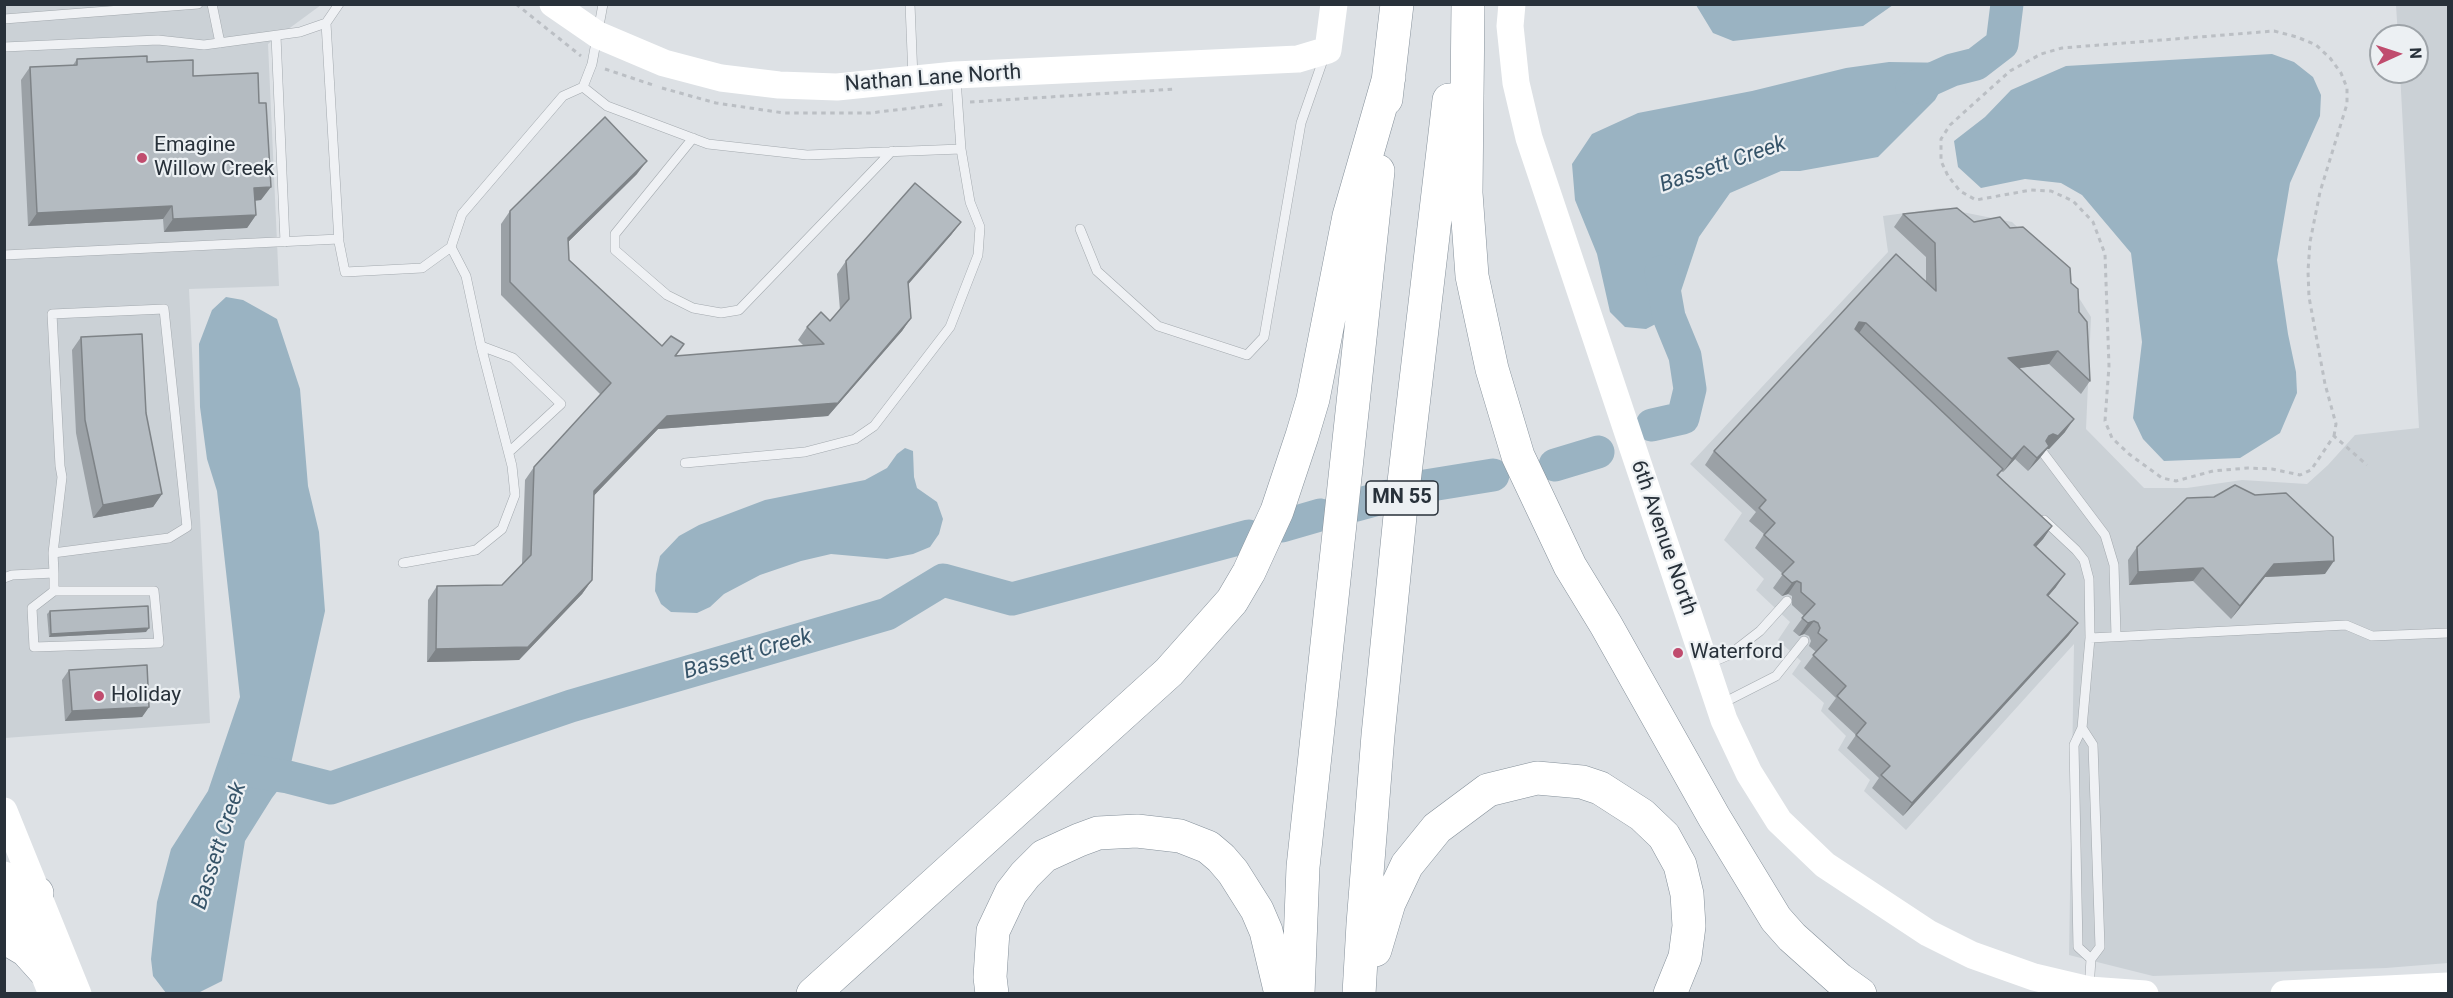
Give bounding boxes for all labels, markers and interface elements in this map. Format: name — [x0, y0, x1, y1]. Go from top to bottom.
north arrow — [2369, 24, 2429, 84]
text: N — [2406, 47, 2425, 59]
street label: Nathan Lane North — [844, 60, 1022, 98]
water label: Bassett Creek — [1656, 131, 1790, 199]
place label: Emagine Willow Creek — [154, 133, 274, 183]
marker: Emagine Willow Creek — [135, 151, 149, 165]
street label: 6th Avenue North — [1625, 457, 1701, 619]
road number: MN 55 — [1366, 481, 1438, 515]
water label: Bassett Creek — [681, 624, 815, 686]
place label: Waterford — [1690, 640, 1783, 666]
marker: Waterford — [1671, 646, 1685, 660]
place label: Holiday — [111, 683, 181, 709]
marker: Holiday — [92, 689, 106, 703]
water label: Bassett Creek — [187, 779, 253, 913]

